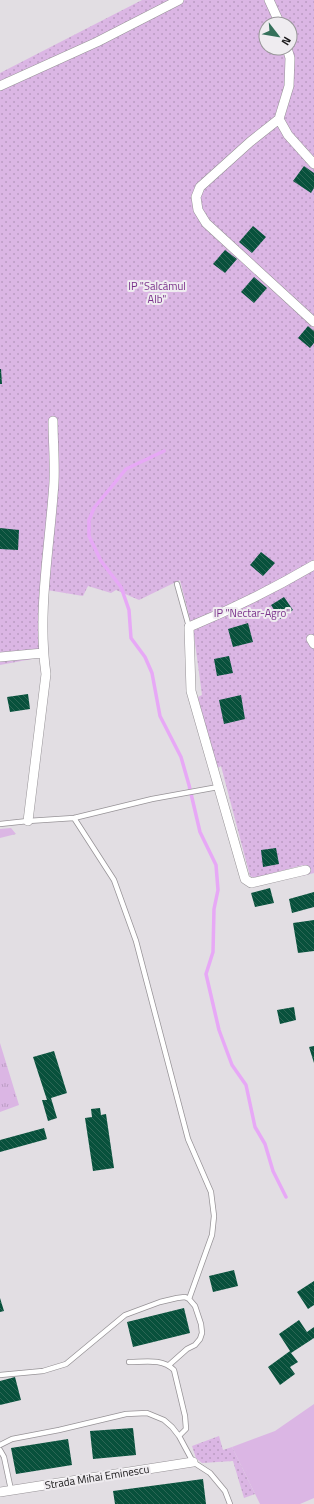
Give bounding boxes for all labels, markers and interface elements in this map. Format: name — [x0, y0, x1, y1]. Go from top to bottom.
north arrow — [258, 16, 298, 56]
text: N — [278, 34, 295, 49]
park label: IP "Salcâmul Alb" — [128, 278, 186, 307]
park label: IP "Nectar-Agro" — [214, 605, 290, 621]
street label: Strada Mihai Eminescu — [44, 1461, 151, 1493]

